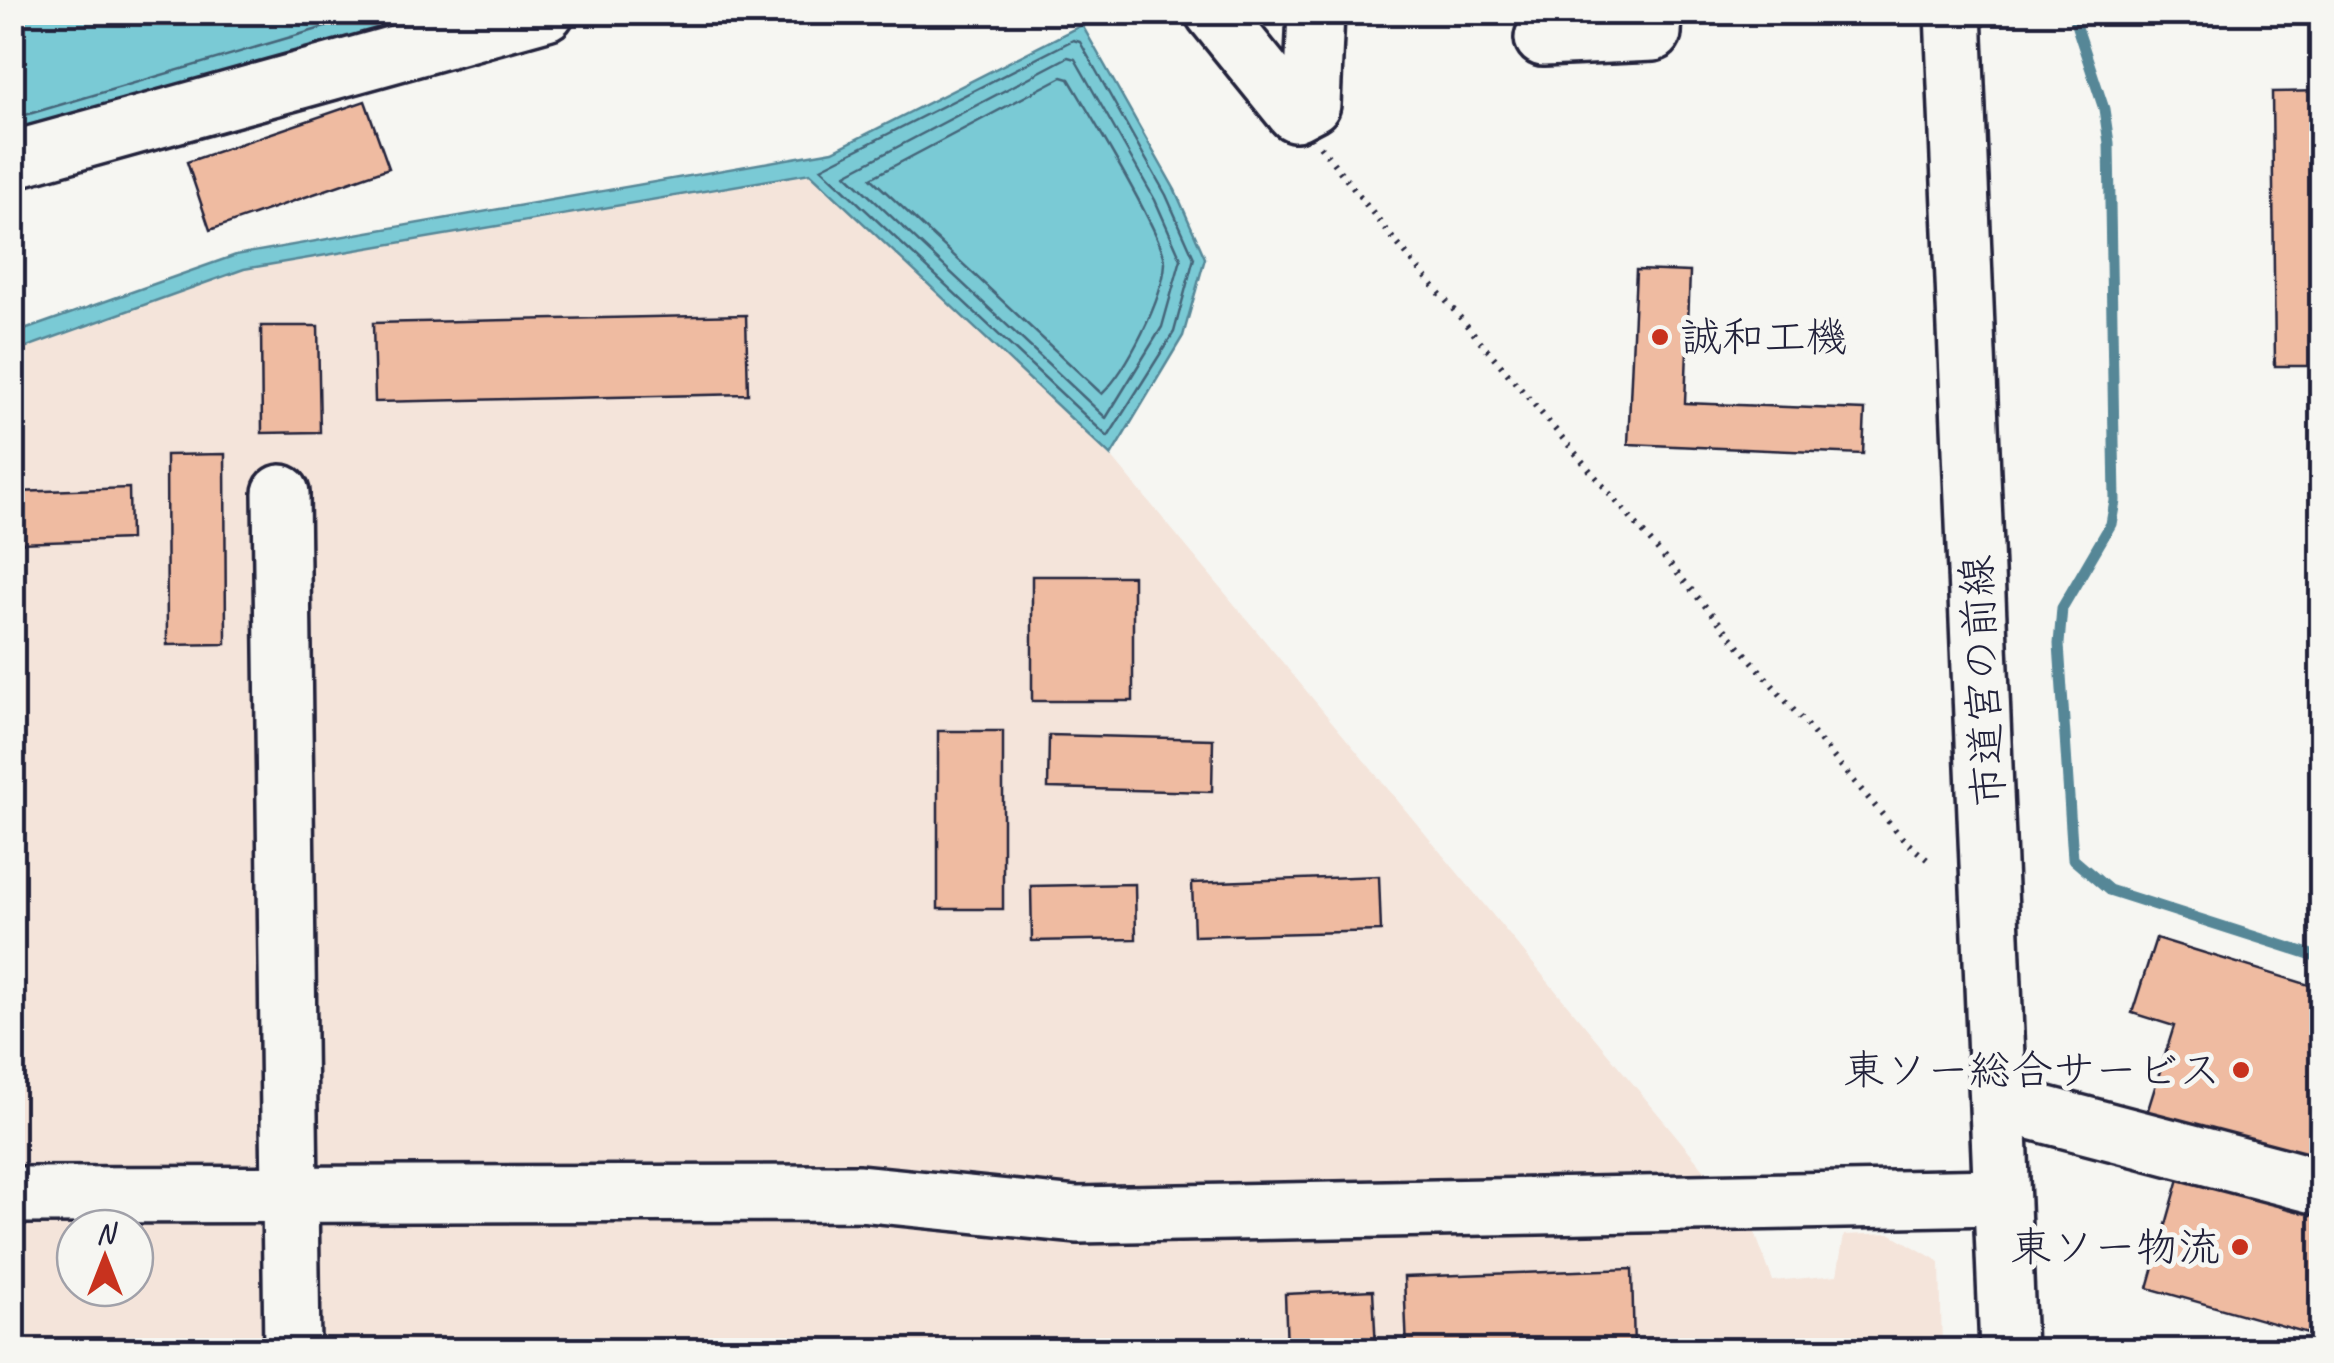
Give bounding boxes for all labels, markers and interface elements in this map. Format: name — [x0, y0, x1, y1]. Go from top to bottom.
place label: 誠和工機 — [1680, 311, 1848, 364]
marker: 誠和工機 — [1649, 326, 1671, 348]
street label: 市道宮の前線 — [1950, 554, 2016, 808]
place label: 東ソー総合サービス — [1843, 1044, 2221, 1097]
marker: 東ソー総合サービス — [2230, 1059, 2252, 1081]
north arrow — [55, 1208, 155, 1308]
text: N — [96, 1216, 118, 1251]
place label: 東ソー物流 — [2010, 1221, 2220, 1274]
marker: 東ソー物流 — [2229, 1236, 2251, 1258]

